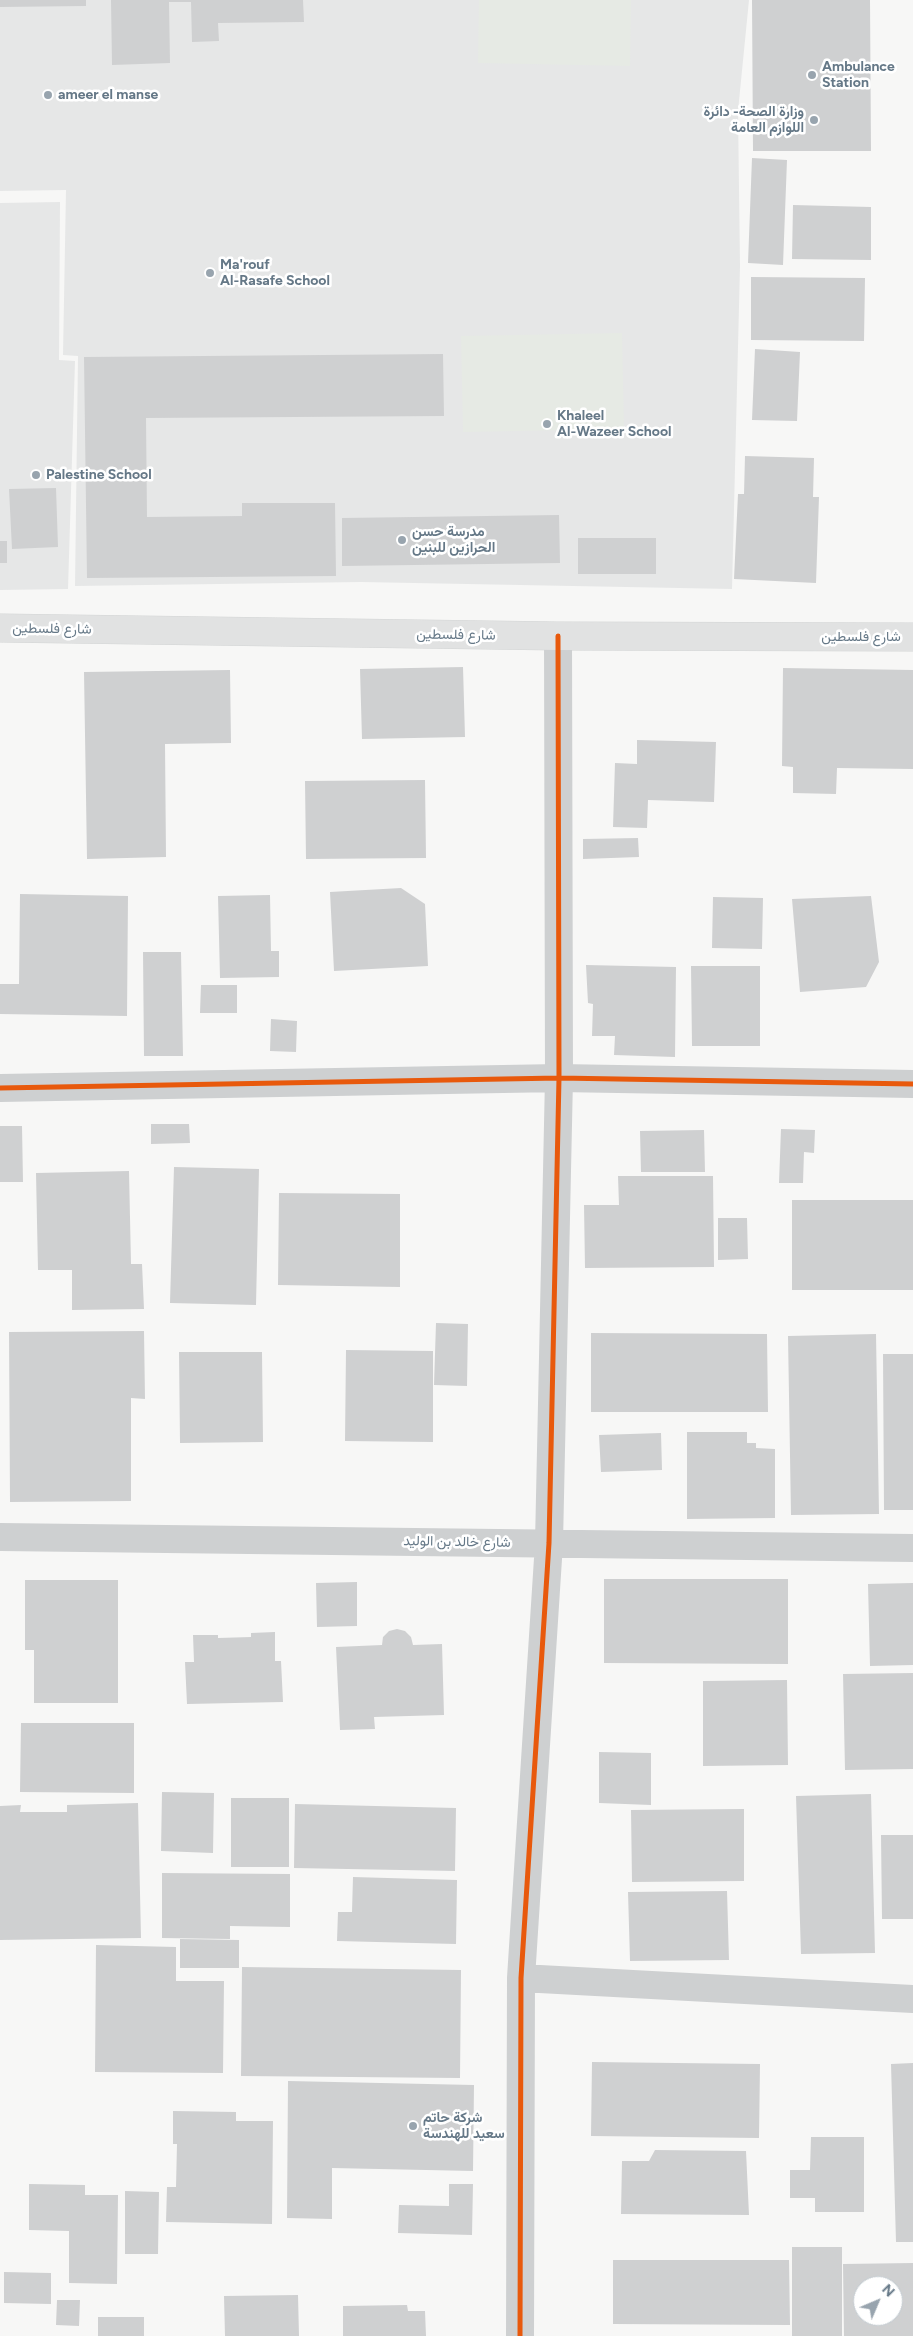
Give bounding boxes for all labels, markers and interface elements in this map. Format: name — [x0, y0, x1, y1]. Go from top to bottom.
place label: Ambulance Station — [822, 59, 895, 92]
marker: Ambulance Station — [806, 69, 818, 81]
place label: ameer el manse — [58, 87, 158, 103]
marker: ameer el manse — [42, 89, 54, 101]
place label: وزارة الصحة- دائرة اللوازم العامة — [703, 104, 804, 136]
marker: وزارة الصحة- دائرة اللوازم العامة — [808, 114, 820, 126]
place label: Ma'rouf Al-Rasafe School — [220, 257, 330, 290]
marker: Ma'rouf Al-Rasafe School — [204, 267, 216, 279]
place label: Khaleel Al-Wazeer School — [557, 408, 671, 441]
marker: Khaleel Al-Wazeer School — [541, 418, 553, 430]
place label: Palestine School — [46, 467, 152, 483]
marker: Palestine School — [30, 469, 42, 481]
place label: مدرسة حسن الحرازين للبنين — [412, 524, 495, 556]
marker: مدرسة حسن الحرازين للبنين — [396, 534, 408, 546]
street label: شارع فلسطين — [12, 620, 92, 638]
street label: شارع فلسطين — [416, 626, 496, 644]
street label: شارع فلسطين — [821, 629, 901, 645]
street label: شارع خالد بن الوليد — [403, 1533, 511, 1551]
place label: شركة حاتم سعيد للهندسة — [423, 2110, 505, 2142]
marker: شركة حاتم سعيد للهندسة — [407, 2120, 419, 2132]
north arrow — [853, 2276, 903, 2326]
text: N — [878, 2281, 898, 2301]

